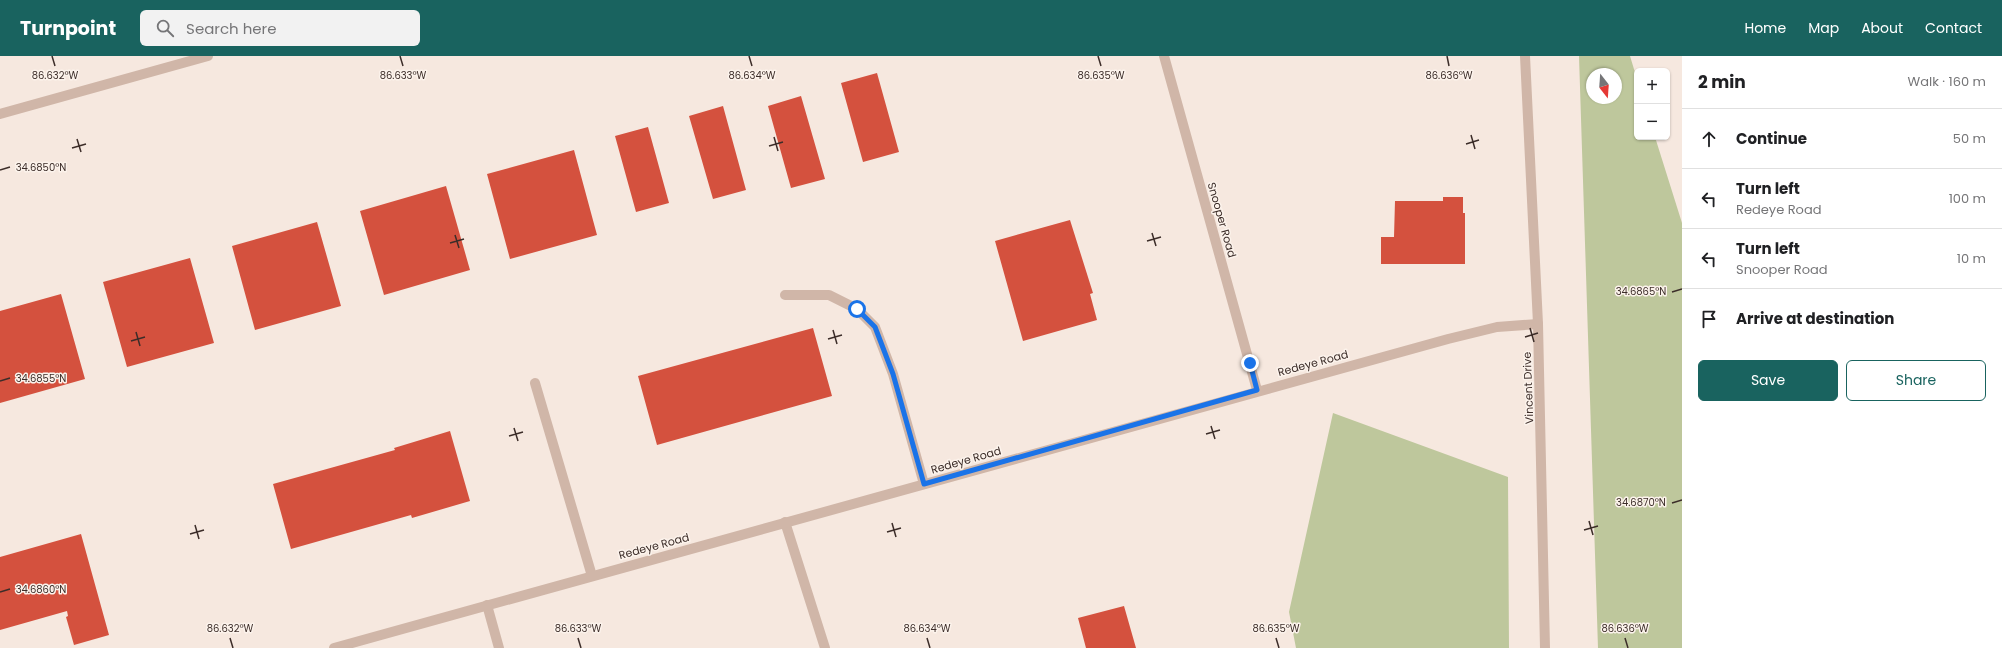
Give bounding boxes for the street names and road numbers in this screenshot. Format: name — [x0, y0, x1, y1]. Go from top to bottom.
street label: Snooper Road — [1204, 181, 1240, 259]
street label: Redeye Road — [1276, 346, 1350, 380]
street label: Vincent Drive — [1519, 351, 1537, 424]
street label: Redeye Road — [929, 442, 1003, 478]
street label: Redeye Road — [617, 529, 691, 563]

